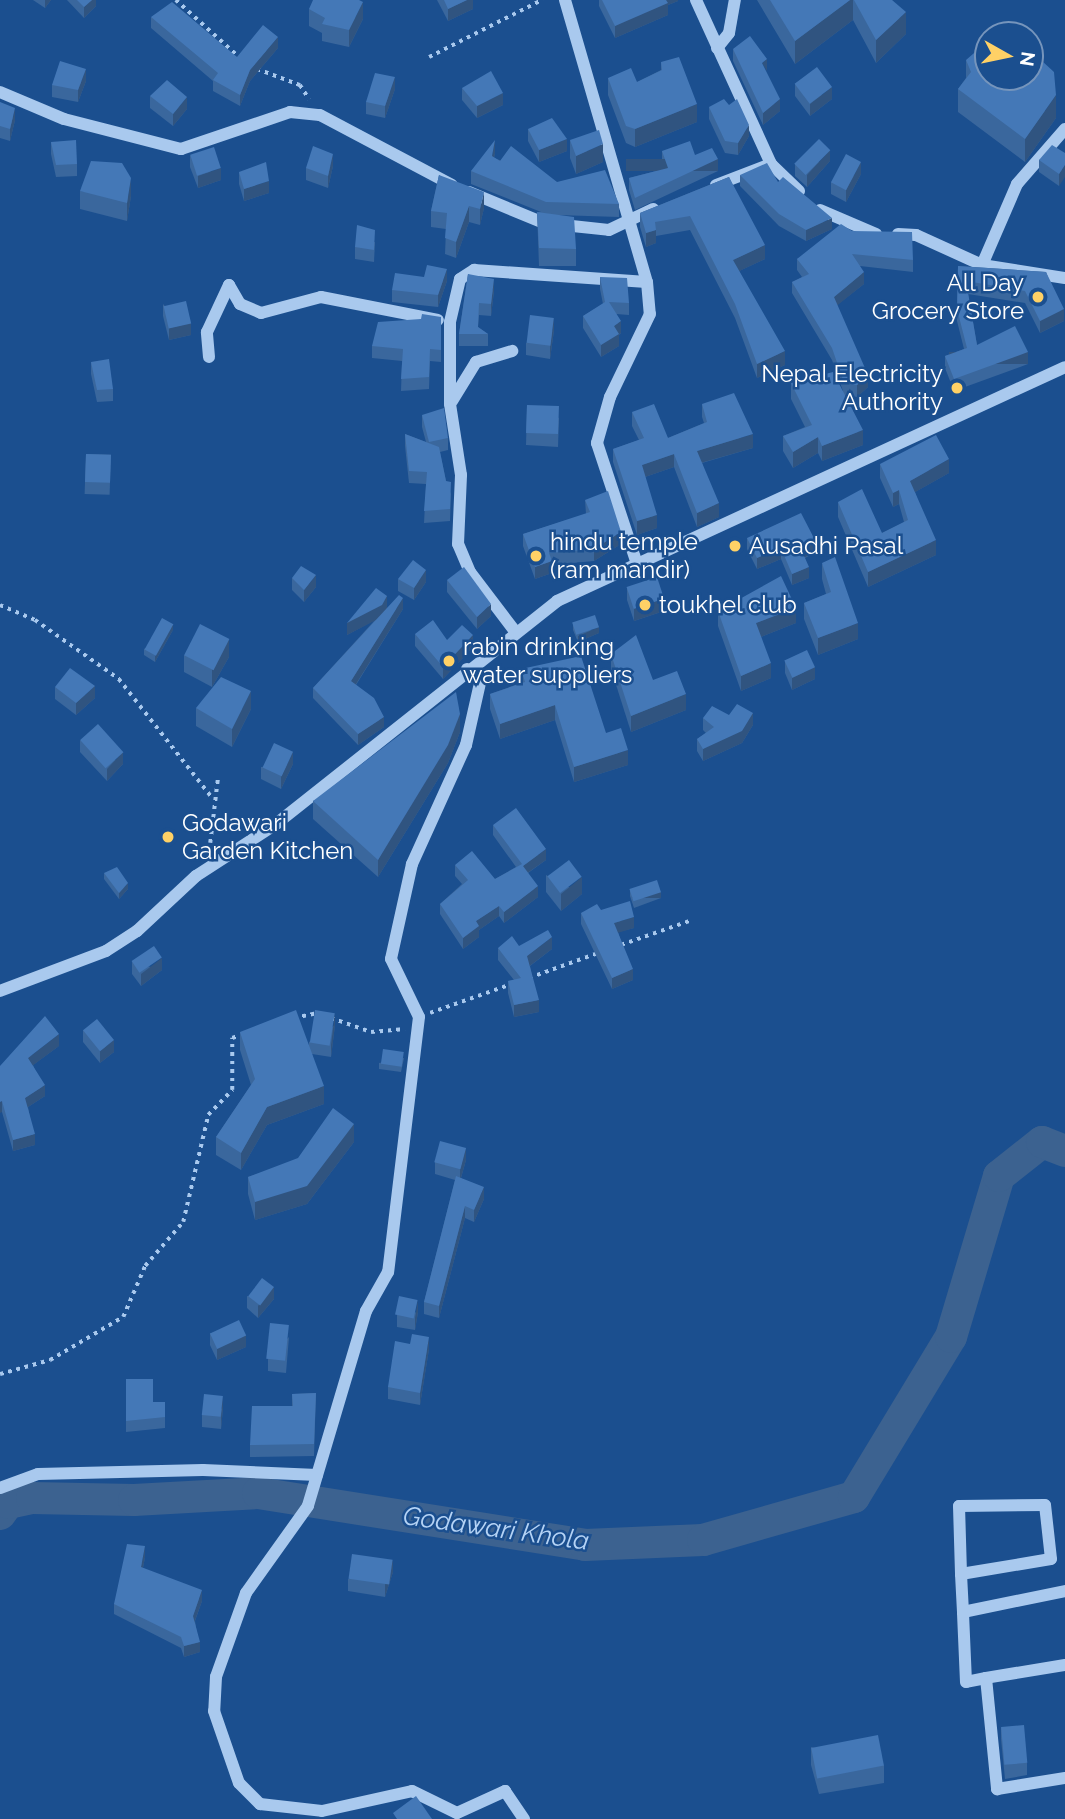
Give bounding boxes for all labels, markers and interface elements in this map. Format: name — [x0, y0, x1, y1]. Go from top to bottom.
north arrow — [974, 21, 1044, 91]
text: N — [1016, 50, 1040, 68]
place label: All Day Grocery Store — [871, 269, 1024, 325]
marker: All Day Grocery Store — [1030, 289, 1046, 305]
place label: Nepal Electricity Authority — [760, 360, 943, 416]
marker: Nepal Electricity Authority — [949, 380, 965, 396]
place label: hindu temple (ram mandir) — [550, 528, 698, 584]
place label: Ausadhi Pasal — [749, 532, 903, 560]
marker: Ausadhi Pasal — [727, 538, 743, 554]
marker: hindu temple (ram mandir) — [528, 548, 544, 564]
place label: toukhel club — [659, 591, 798, 619]
marker: toukhel club — [637, 597, 653, 613]
place label: rabin drinking water suppliers — [463, 633, 633, 689]
marker: rabin drinking water suppliers — [441, 653, 457, 669]
place label: Godawari Garden Kitchen — [182, 809, 353, 865]
marker: Godawari Garden Kitchen — [160, 829, 176, 845]
water label: Godawari Khola — [401, 1501, 591, 1557]

